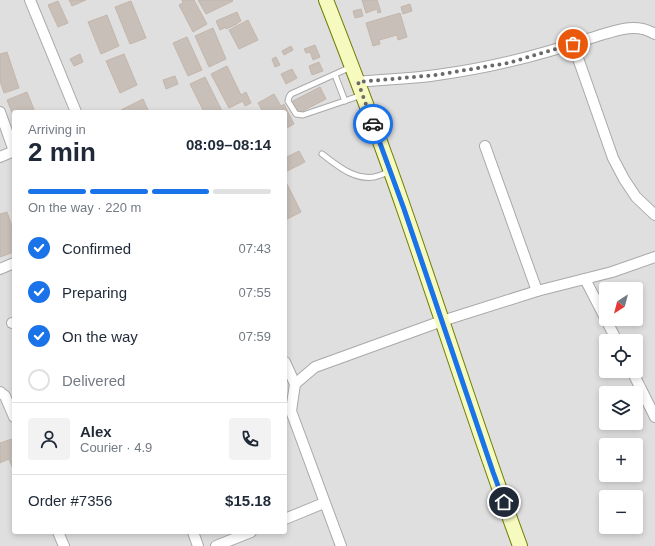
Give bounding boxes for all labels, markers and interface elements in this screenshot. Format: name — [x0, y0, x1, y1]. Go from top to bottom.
pin — [556, 27, 590, 61]
icon: bag — [562, 33, 584, 55]
courier — [353, 104, 393, 144]
icon: car — [362, 113, 384, 135]
text: Arriving in — [28, 122, 86, 137]
text: 08:09–08:14 — [186, 136, 271, 153]
text: 2 min — [28, 137, 96, 167]
text: On the way · 220 m — [28, 200, 141, 215]
icon: check — [28, 237, 50, 259]
text: Confirmed — [62, 240, 131, 257]
text: 07:43 — [238, 241, 271, 256]
icon: check — [28, 281, 50, 303]
north arrow — [599, 282, 643, 326]
map controls — [599, 282, 643, 534]
text: Preparing — [62, 284, 127, 301]
text: 07:55 — [238, 285, 271, 300]
icon: check — [28, 325, 50, 347]
text: On the way — [62, 328, 138, 345]
text: 07:59 — [238, 329, 271, 344]
button: locate — [599, 334, 643, 378]
text: Delivered — [62, 372, 125, 389]
button: layers — [599, 386, 643, 430]
button: person — [28, 418, 70, 460]
button: phone — [229, 418, 271, 460]
text: Alex — [80, 423, 112, 440]
button: + — [599, 438, 643, 482]
text: Courier · 4.9 — [80, 440, 152, 455]
pin — [487, 485, 521, 519]
button: − — [599, 490, 643, 534]
icon: home — [493, 491, 515, 513]
text: Order #7356 — [28, 492, 112, 509]
text: $15.18 — [225, 492, 271, 509]

